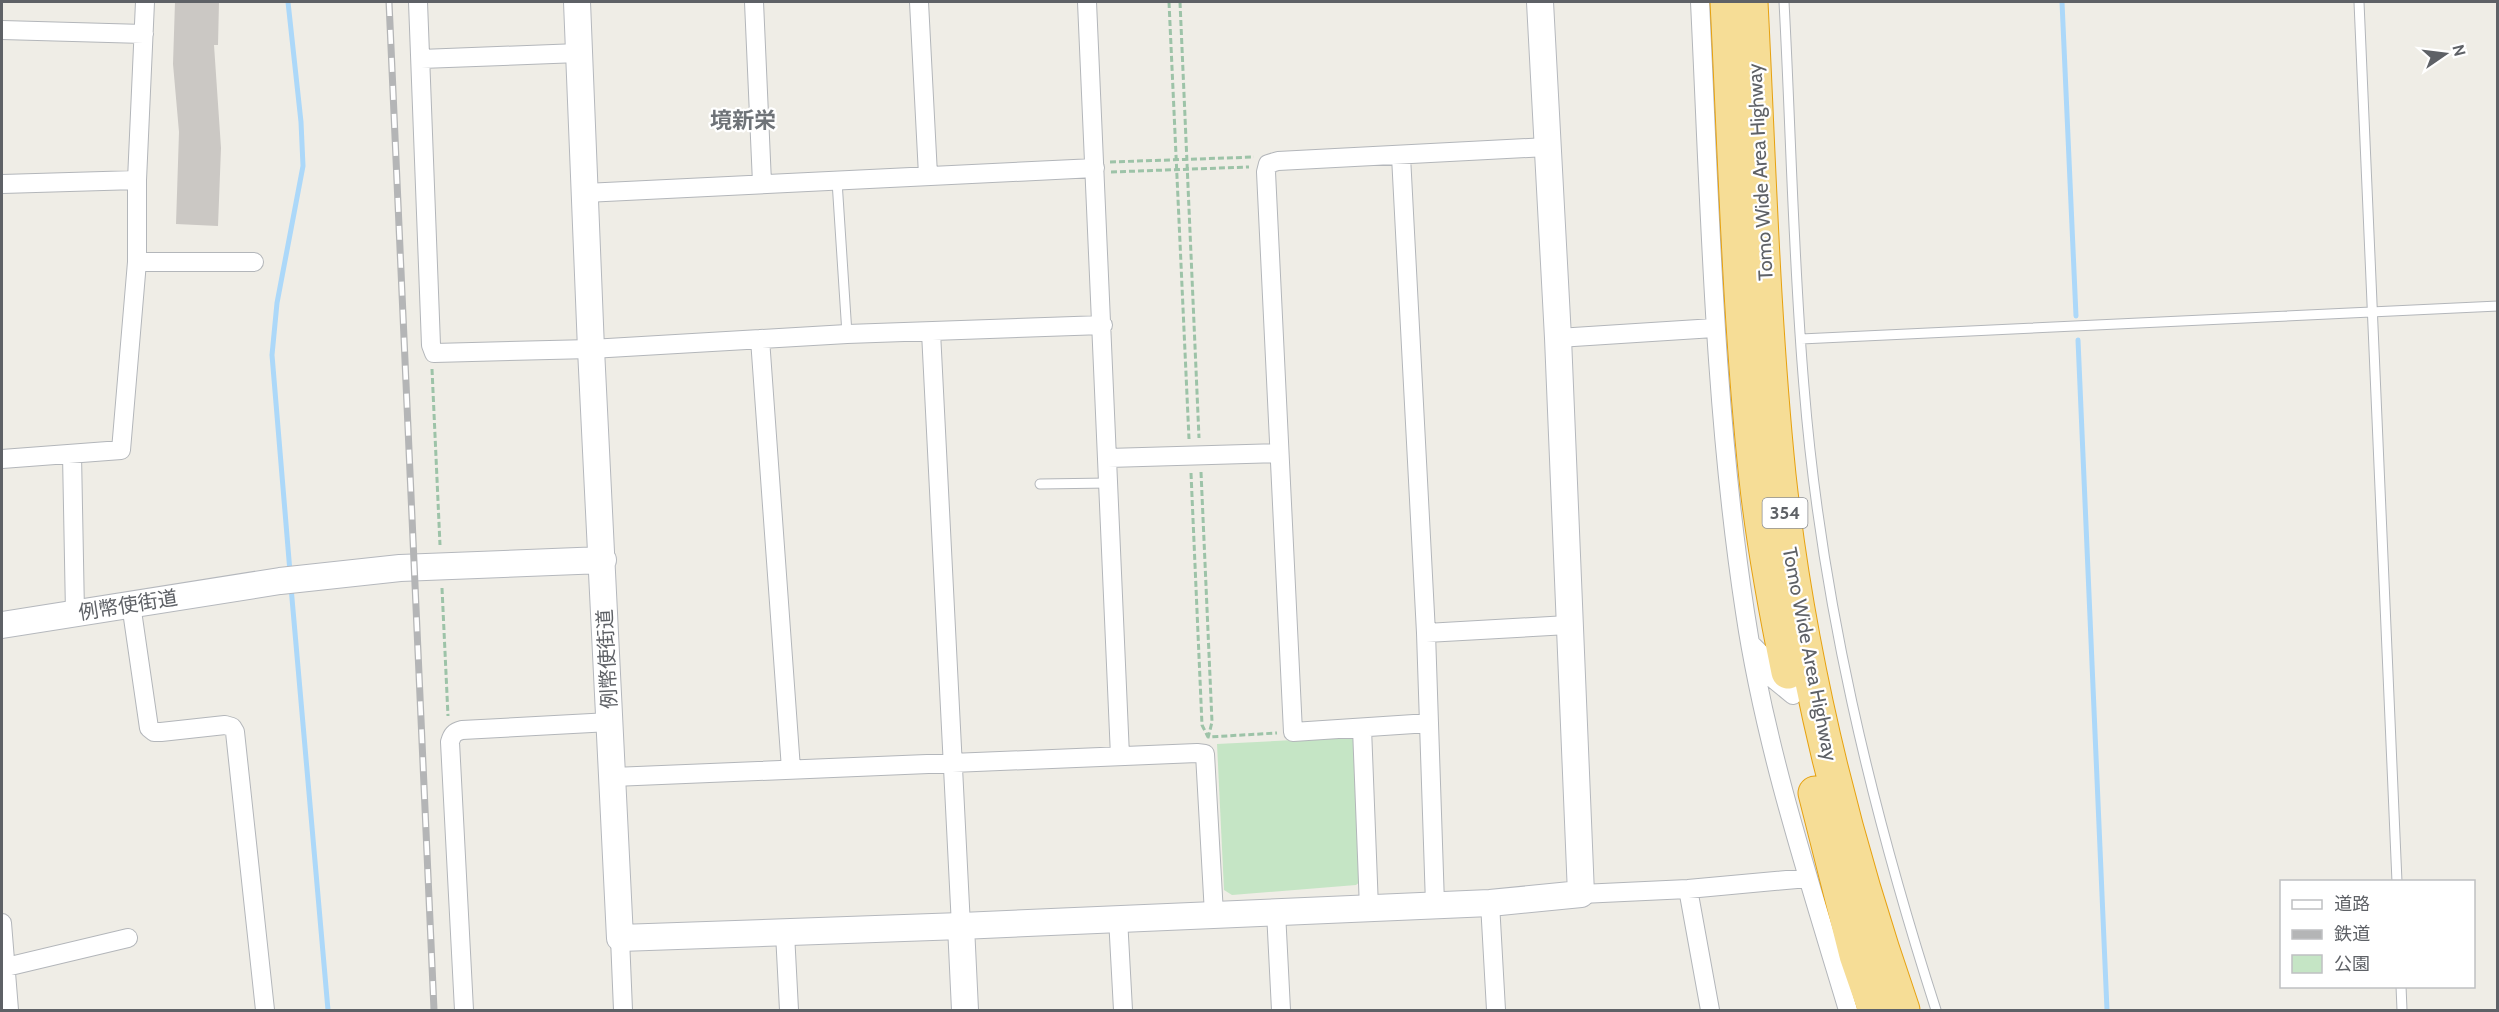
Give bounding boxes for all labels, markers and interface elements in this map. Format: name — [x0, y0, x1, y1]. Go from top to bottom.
north arrow — [2415, 24, 2475, 84]
text: N — [2448, 43, 2470, 58]
street label: Tomo Wide Area Highway — [1742, 63, 1778, 281]
district label: 境新栄 — [710, 107, 776, 134]
road number: 354 — [1762, 498, 1808, 528]
street label: Tomo Wide Area Highway — [1777, 545, 1843, 763]
street label: 例幣使街道 — [77, 585, 179, 625]
street label: 例幣使街道 — [592, 608, 622, 710]
legend — [2280, 880, 2475, 988]
text: 道路 — [2334, 893, 2370, 915]
text: 鉄道 — [2334, 923, 2370, 945]
text: 公園 — [2334, 953, 2370, 975]

